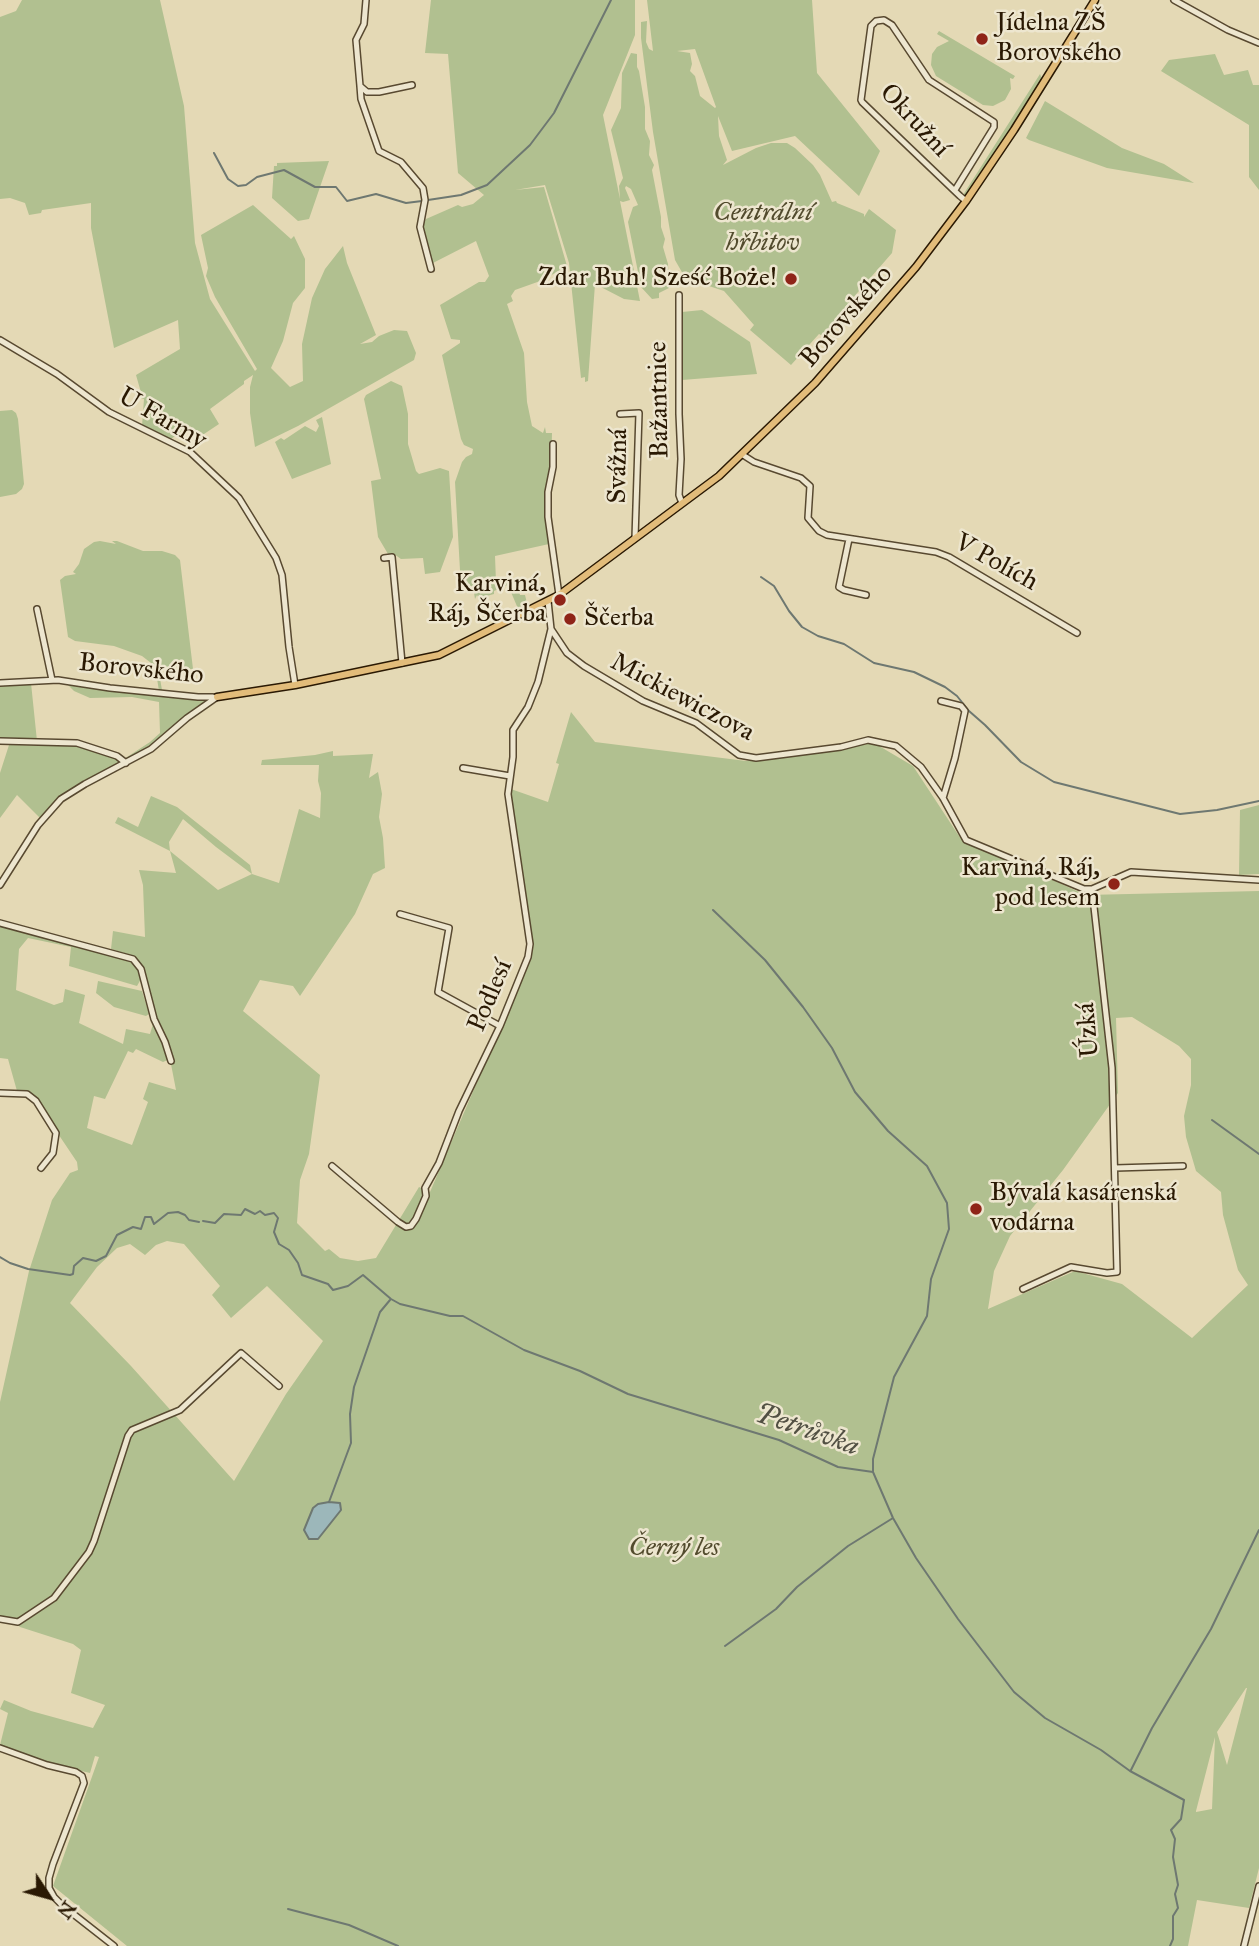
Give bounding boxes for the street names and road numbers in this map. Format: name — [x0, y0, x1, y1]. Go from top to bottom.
street label: Okružní — [872, 78, 956, 164]
street label: Borovského — [794, 259, 900, 375]
street label: Bažantnice — [643, 341, 677, 459]
street label: U Farmy — [112, 381, 212, 457]
street label: Svážná — [603, 428, 635, 504]
street label: V Polích — [949, 527, 1043, 599]
street label: Mickiewiczova — [605, 647, 759, 749]
street label: Borovského — [77, 648, 205, 692]
street label: Podlesí — [462, 955, 520, 1037]
street label: Úzká — [1071, 1001, 1107, 1059]

